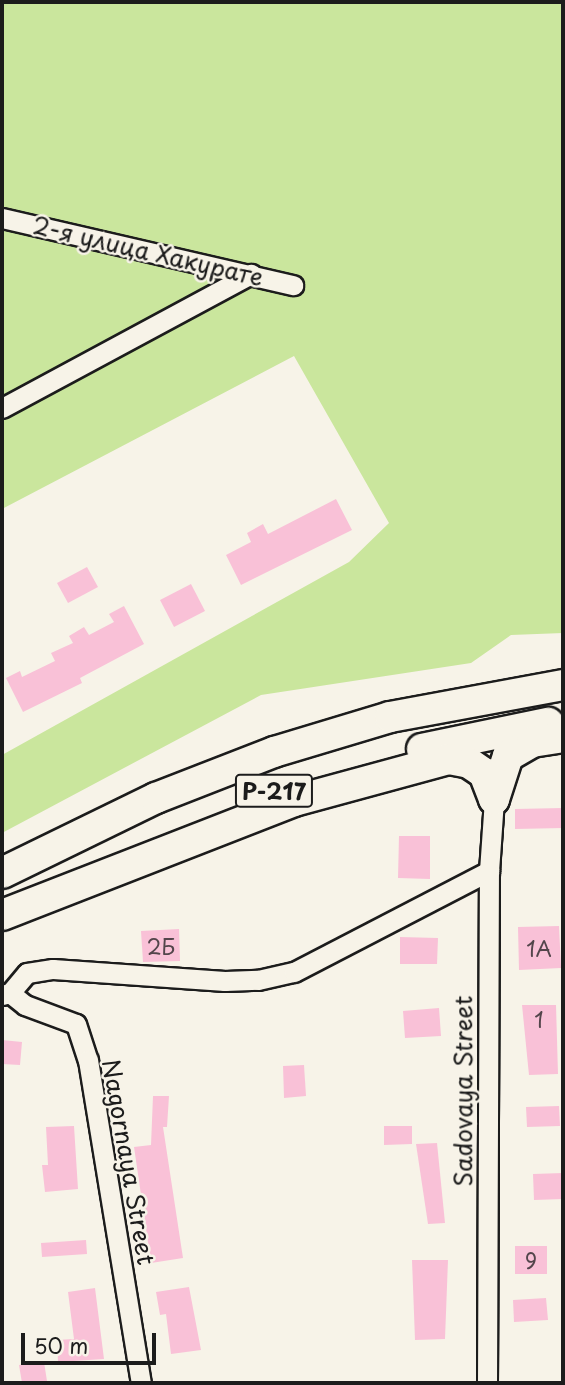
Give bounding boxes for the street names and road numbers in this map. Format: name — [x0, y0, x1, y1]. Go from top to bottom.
street label: 2-я улица Хакурате — [29, 210, 267, 292]
road number: Р-217 — [234, 772, 314, 810]
street label: Sadovaya Street — [449, 995, 477, 1187]
street label: Nagornaya Street — [97, 1057, 161, 1267]

